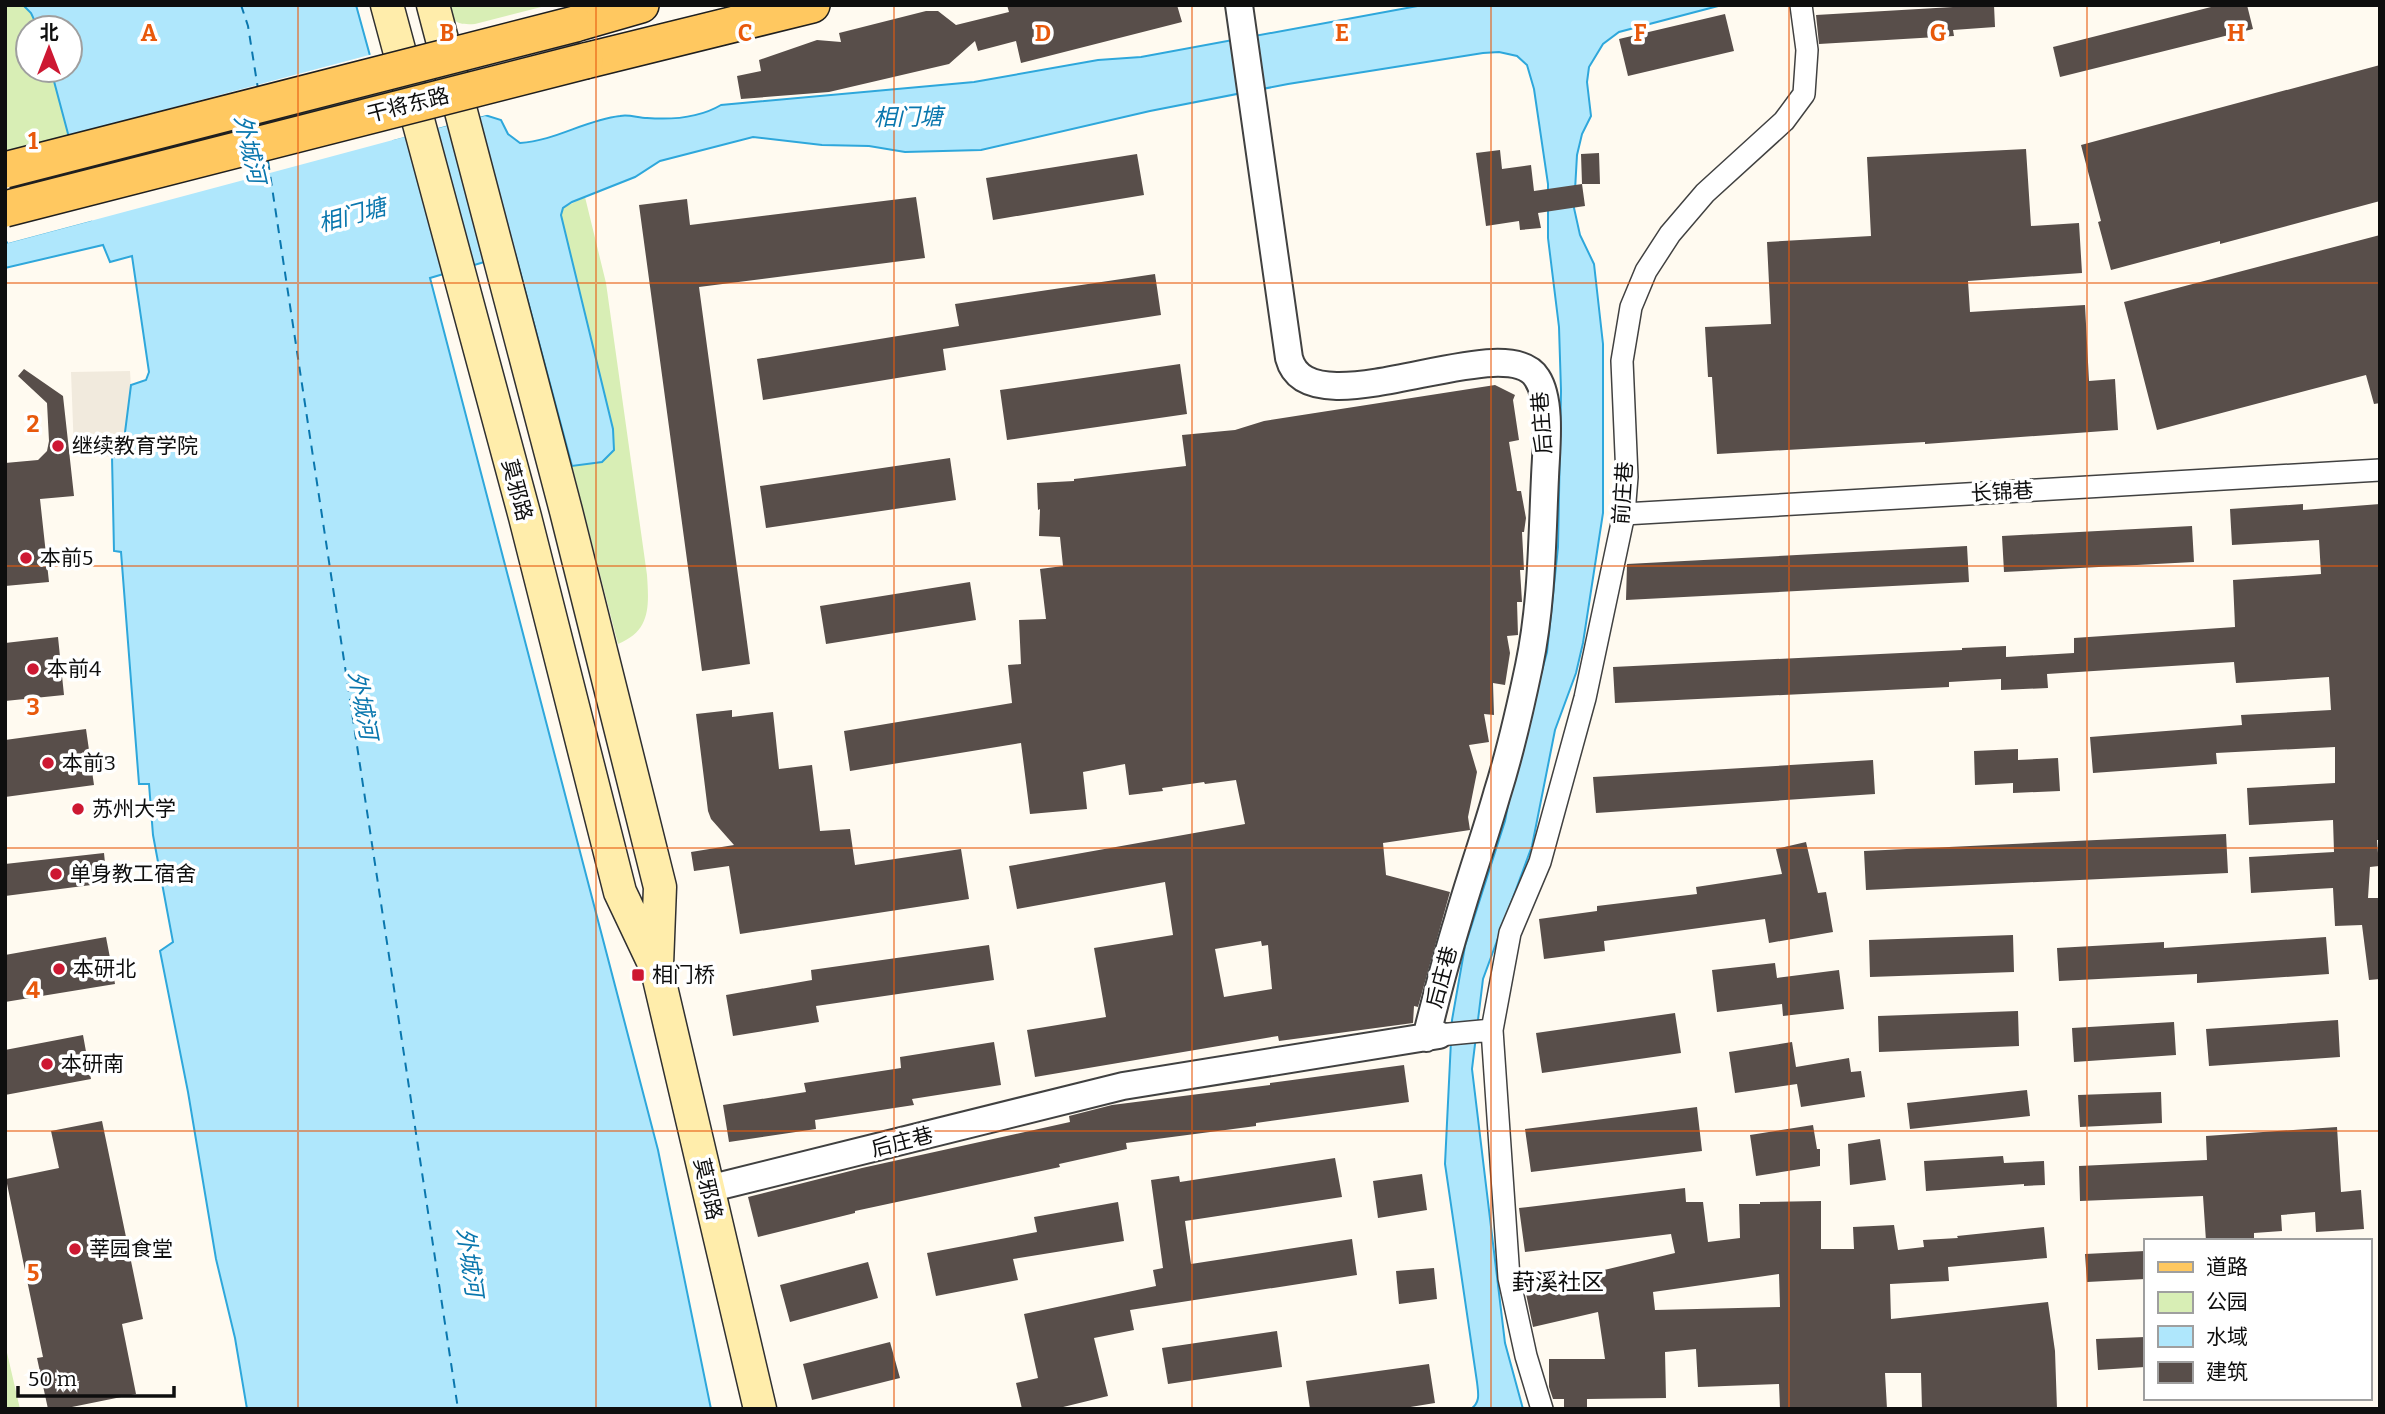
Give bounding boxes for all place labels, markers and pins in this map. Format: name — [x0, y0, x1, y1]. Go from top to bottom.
place label: 继续教育学院 — [72, 433, 198, 459]
marker: 继续教育学院 — [50, 438, 66, 454]
place label: 本前5 — [40, 545, 93, 571]
marker: 本前5 — [18, 550, 34, 566]
place label: 本前4 — [47, 656, 101, 682]
marker: 本前4 — [25, 661, 41, 677]
place label: 本前3 — [62, 750, 116, 776]
marker: 本前3 — [40, 755, 56, 771]
place label: 苏州大学 — [92, 796, 176, 822]
marker: 苏州大学 — [70, 801, 86, 817]
place label: 单身教工宿舍 — [70, 861, 196, 887]
marker: 单身教工宿舍 — [48, 866, 64, 882]
place label: 本研北 — [73, 956, 136, 982]
marker: 本研北 — [51, 961, 67, 977]
place label: 相门桥 — [652, 962, 715, 988]
marker: 相门桥 — [630, 967, 646, 983]
place label: 本研南 — [61, 1051, 124, 1077]
marker: 本研南 — [39, 1056, 55, 1072]
place label: 莘园食堂 — [89, 1236, 173, 1262]
marker: 莘园食堂 — [67, 1241, 83, 1257]

